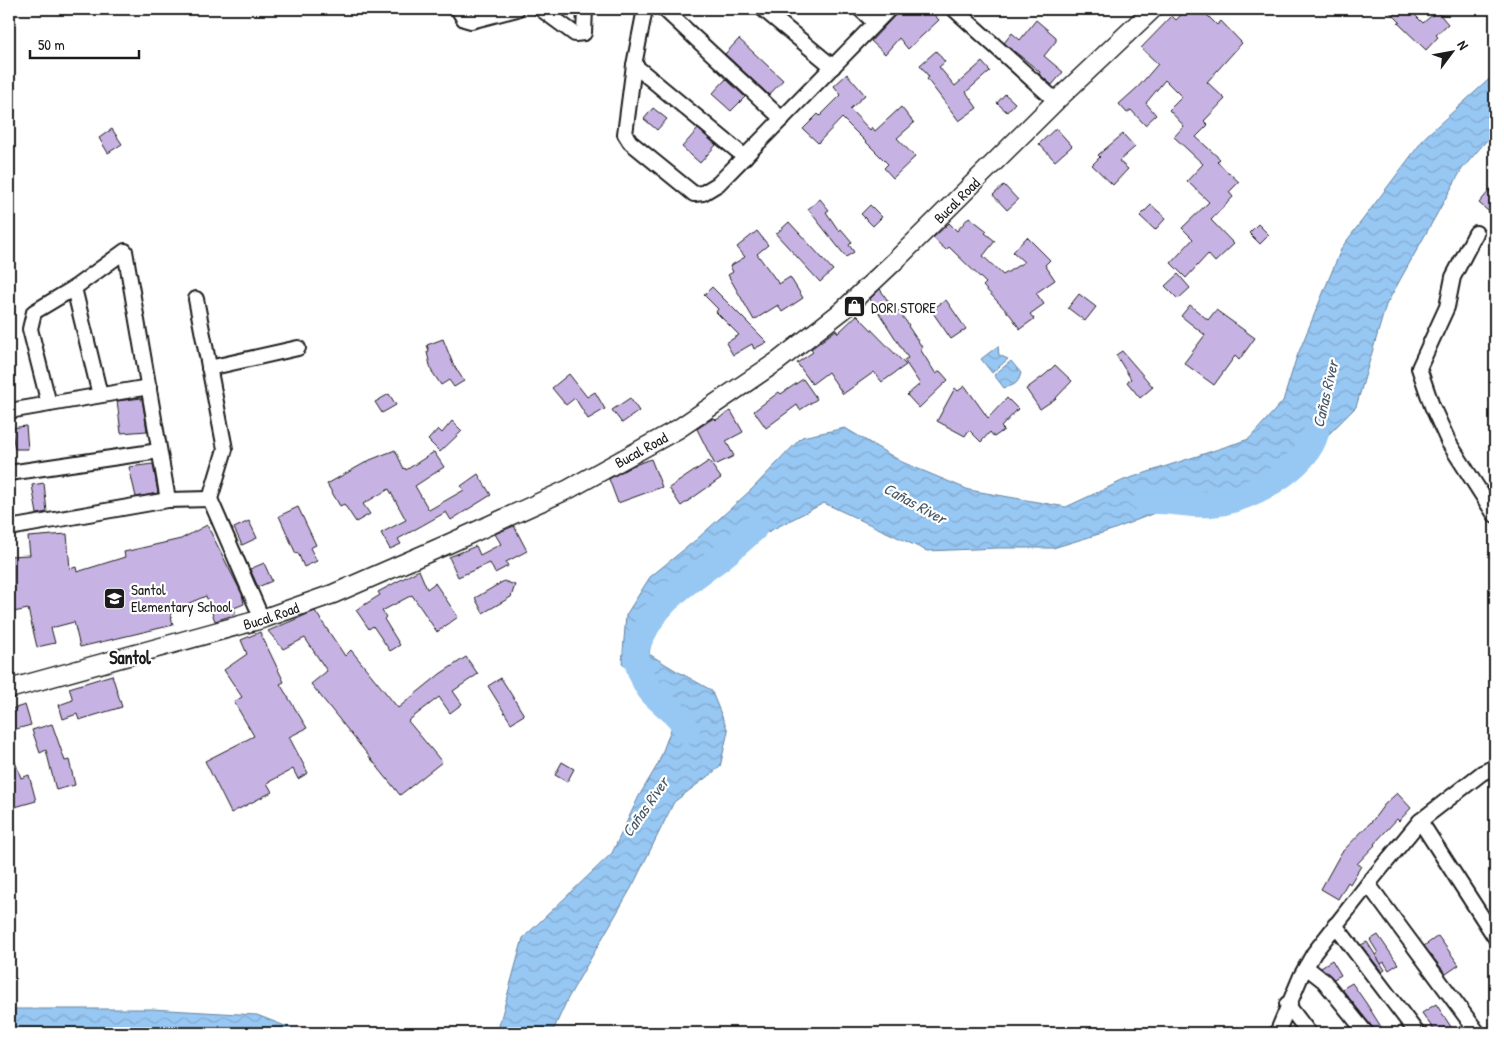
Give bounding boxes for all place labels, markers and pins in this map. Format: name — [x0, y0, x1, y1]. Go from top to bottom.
shop icon: DORI STORE — [843, 295, 867, 319]
place label: DORI STORE — [871, 297, 936, 318]
place label: Santol Elementary School — [131, 579, 232, 617]
school or university icon: Santol Elementary School — [103, 586, 127, 610]

